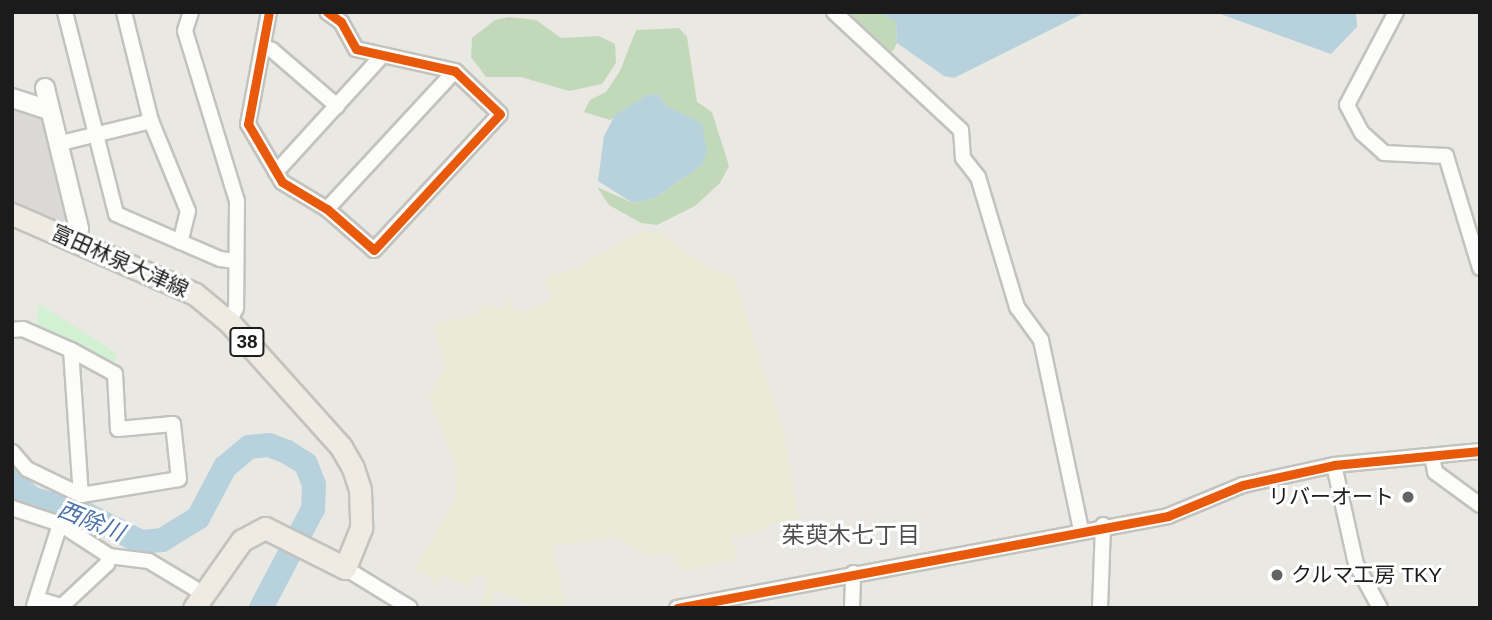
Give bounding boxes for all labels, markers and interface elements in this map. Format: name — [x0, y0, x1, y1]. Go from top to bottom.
street label: 富田林泉大津線 — [48, 220, 192, 302]
road number: 38 — [228, 326, 266, 358]
place label: リバーオート — [1268, 484, 1394, 510]
marker: リバーオート — [1400, 489, 1416, 505]
water label: 西除川 — [54, 495, 128, 547]
district label: 茱萸木七丁目 — [782, 521, 920, 549]
place label: クルマ工房 TKY — [1291, 562, 1443, 588]
marker: クルマ工房 TKY — [1269, 567, 1285, 583]

